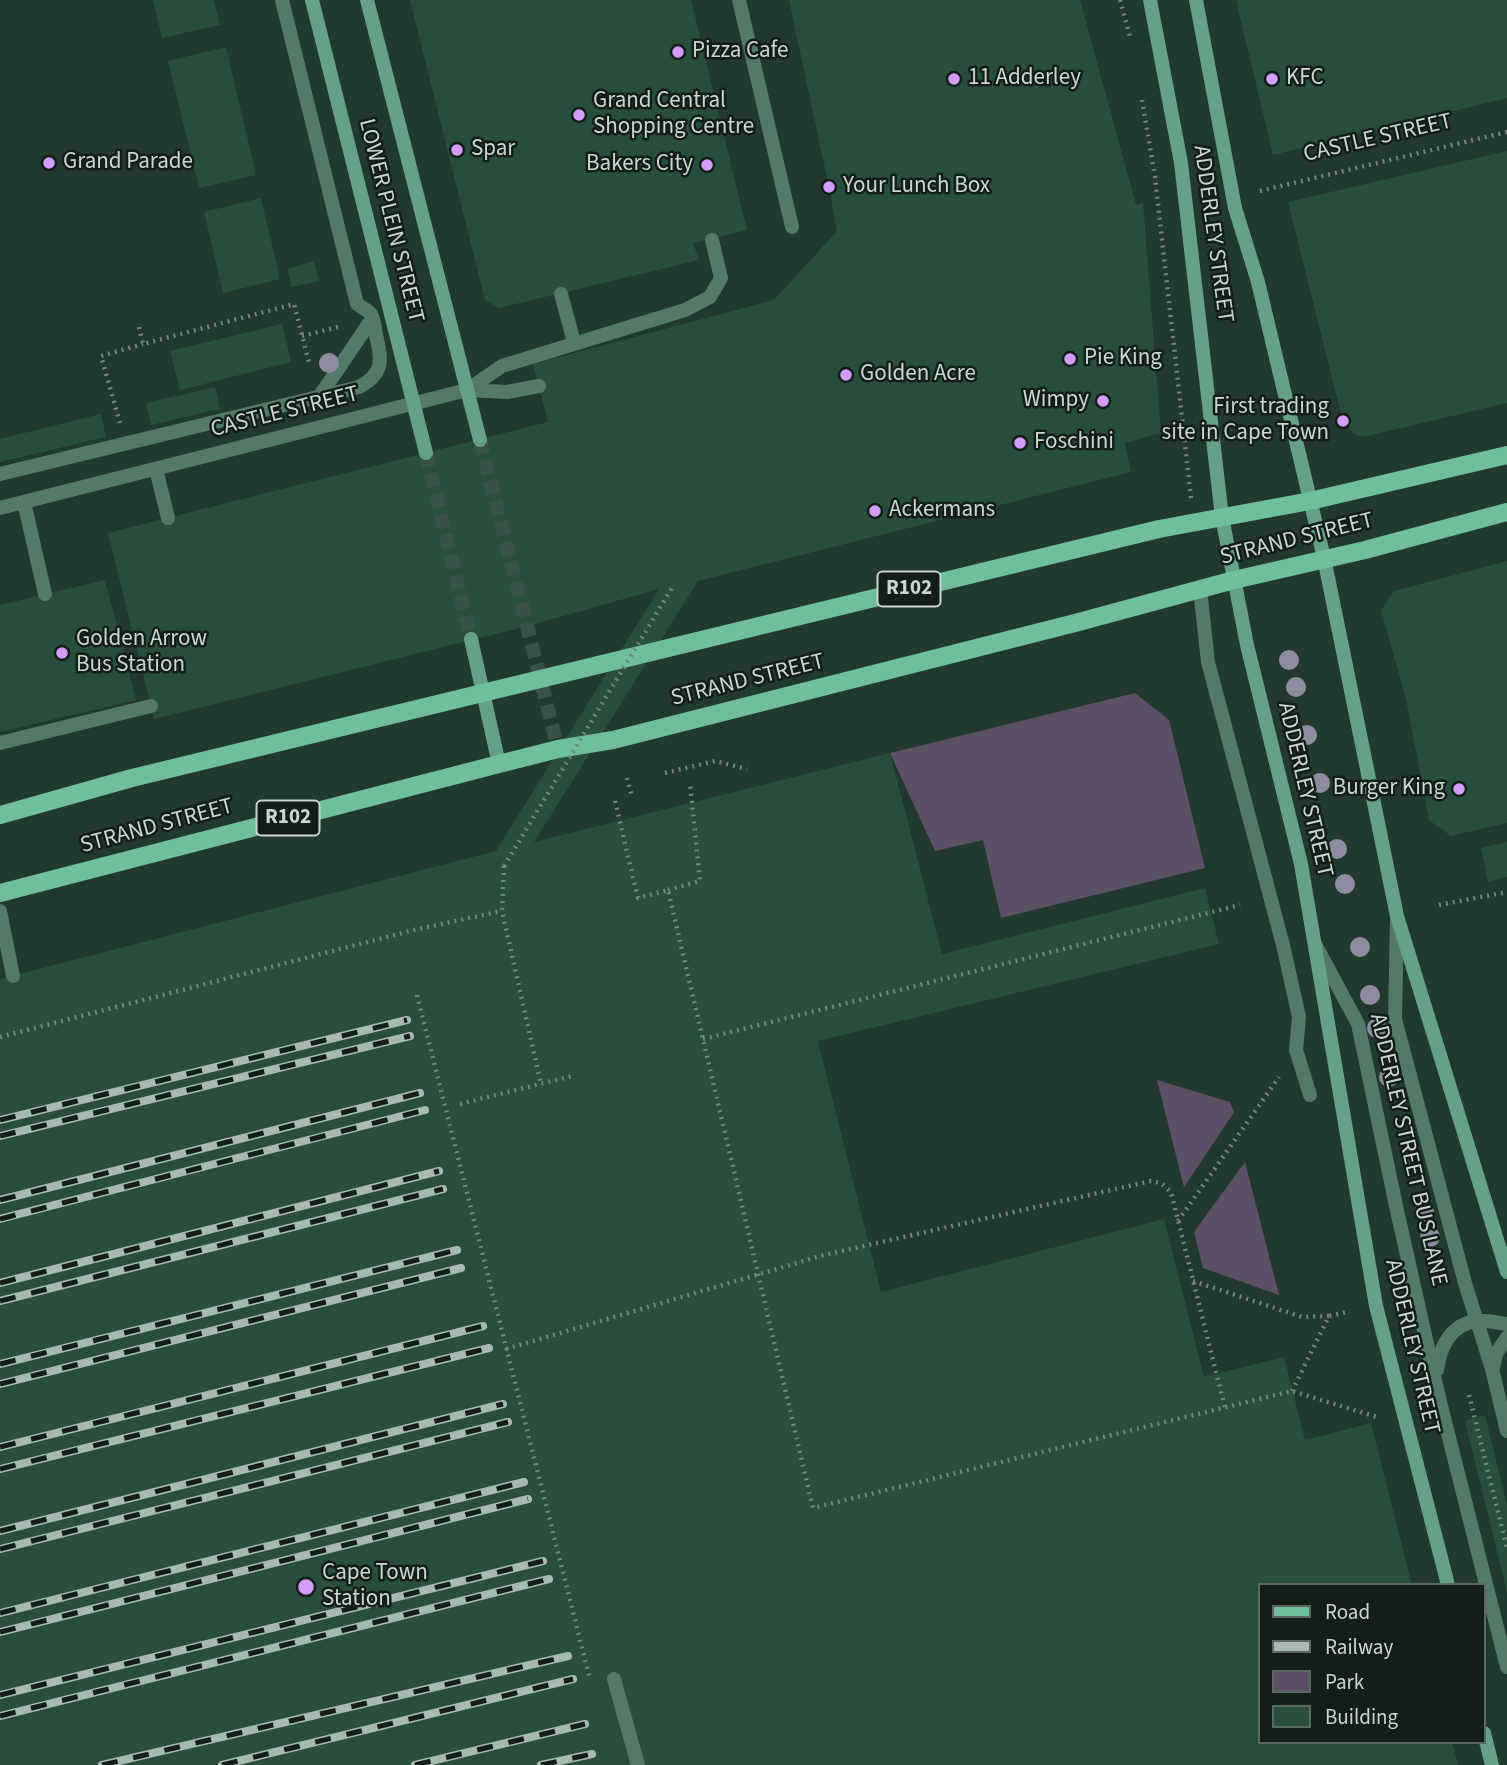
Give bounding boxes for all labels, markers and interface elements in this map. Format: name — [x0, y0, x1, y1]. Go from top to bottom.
place label: Pizza Cafe — [692, 38, 789, 66]
marker: Pizza Cafe — [670, 44, 686, 60]
place label: 11 Adderley — [968, 65, 1081, 93]
place label: KFC — [1286, 65, 1324, 93]
marker: 11 Adderley — [946, 71, 962, 87]
marker: KFC — [1264, 71, 1280, 87]
place label: Grand Central Shopping Centre — [593, 88, 754, 142]
marker: Grand Central Shopping Centre — [571, 107, 587, 123]
street label: CASTLE STREET — [1301, 109, 1455, 169]
street label: LOWER PLEIN STREET — [351, 116, 429, 326]
place label: Spar — [471, 136, 515, 164]
marker: Spar — [449, 142, 465, 158]
street label: ADDERLEY STREET — [1186, 144, 1238, 324]
place label: Grand Parade — [63, 149, 193, 177]
place label: Bakers City — [586, 151, 693, 179]
marker: Grand Parade — [41, 155, 57, 171]
marker: Bakers City — [699, 157, 715, 173]
place label: Your Lunch Box — [843, 173, 990, 201]
marker: Your Lunch Box — [821, 179, 837, 195]
place label: Pie King — [1084, 345, 1162, 373]
marker: Pie King — [1062, 351, 1078, 367]
place label: Golden Acre — [860, 361, 976, 389]
marker: Golden Acre — [838, 367, 854, 383]
street label: CASTLE STREET — [208, 381, 362, 445]
place label: Wimpy — [1023, 387, 1089, 415]
marker: Wimpy — [1095, 393, 1111, 409]
place label: First trading site in Cape Town — [1162, 394, 1329, 448]
marker: First trading site in Cape Town — [1335, 413, 1351, 429]
place label: Foschini — [1034, 429, 1114, 457]
marker: Foschini — [1012, 435, 1028, 451]
place label: Ackermans — [889, 497, 995, 525]
marker: Ackermans — [867, 503, 883, 519]
street label: STRAND STREET — [1217, 508, 1377, 572]
road number: R102 — [878, 572, 940, 606]
place label: Golden Arrow Bus Station — [76, 626, 207, 680]
marker: Golden Arrow Bus Station — [54, 645, 70, 661]
street label: STRAND STREET — [668, 649, 828, 713]
street label: ADDERLEY STREET — [1270, 700, 1338, 880]
place label: Burger King — [1333, 775, 1445, 803]
marker: Burger King — [1451, 781, 1467, 797]
street label: STRAND STREET — [78, 793, 236, 861]
road number: R102 — [256, 800, 320, 836]
street label: ADDERLEY STREET BUS LANE — [1362, 1011, 1452, 1289]
street label: ADDERLEY STREET — [1377, 1257, 1445, 1437]
place label: Cape Town Station — [322, 1560, 428, 1614]
marker: Cape Town Station — [296, 1577, 316, 1597]
legend — [1258, 1583, 1486, 1744]
text: Road — [1325, 1597, 1370, 1627]
text: Railway — [1325, 1632, 1393, 1662]
text: Park — [1325, 1667, 1364, 1697]
text: Building — [1325, 1702, 1398, 1732]

